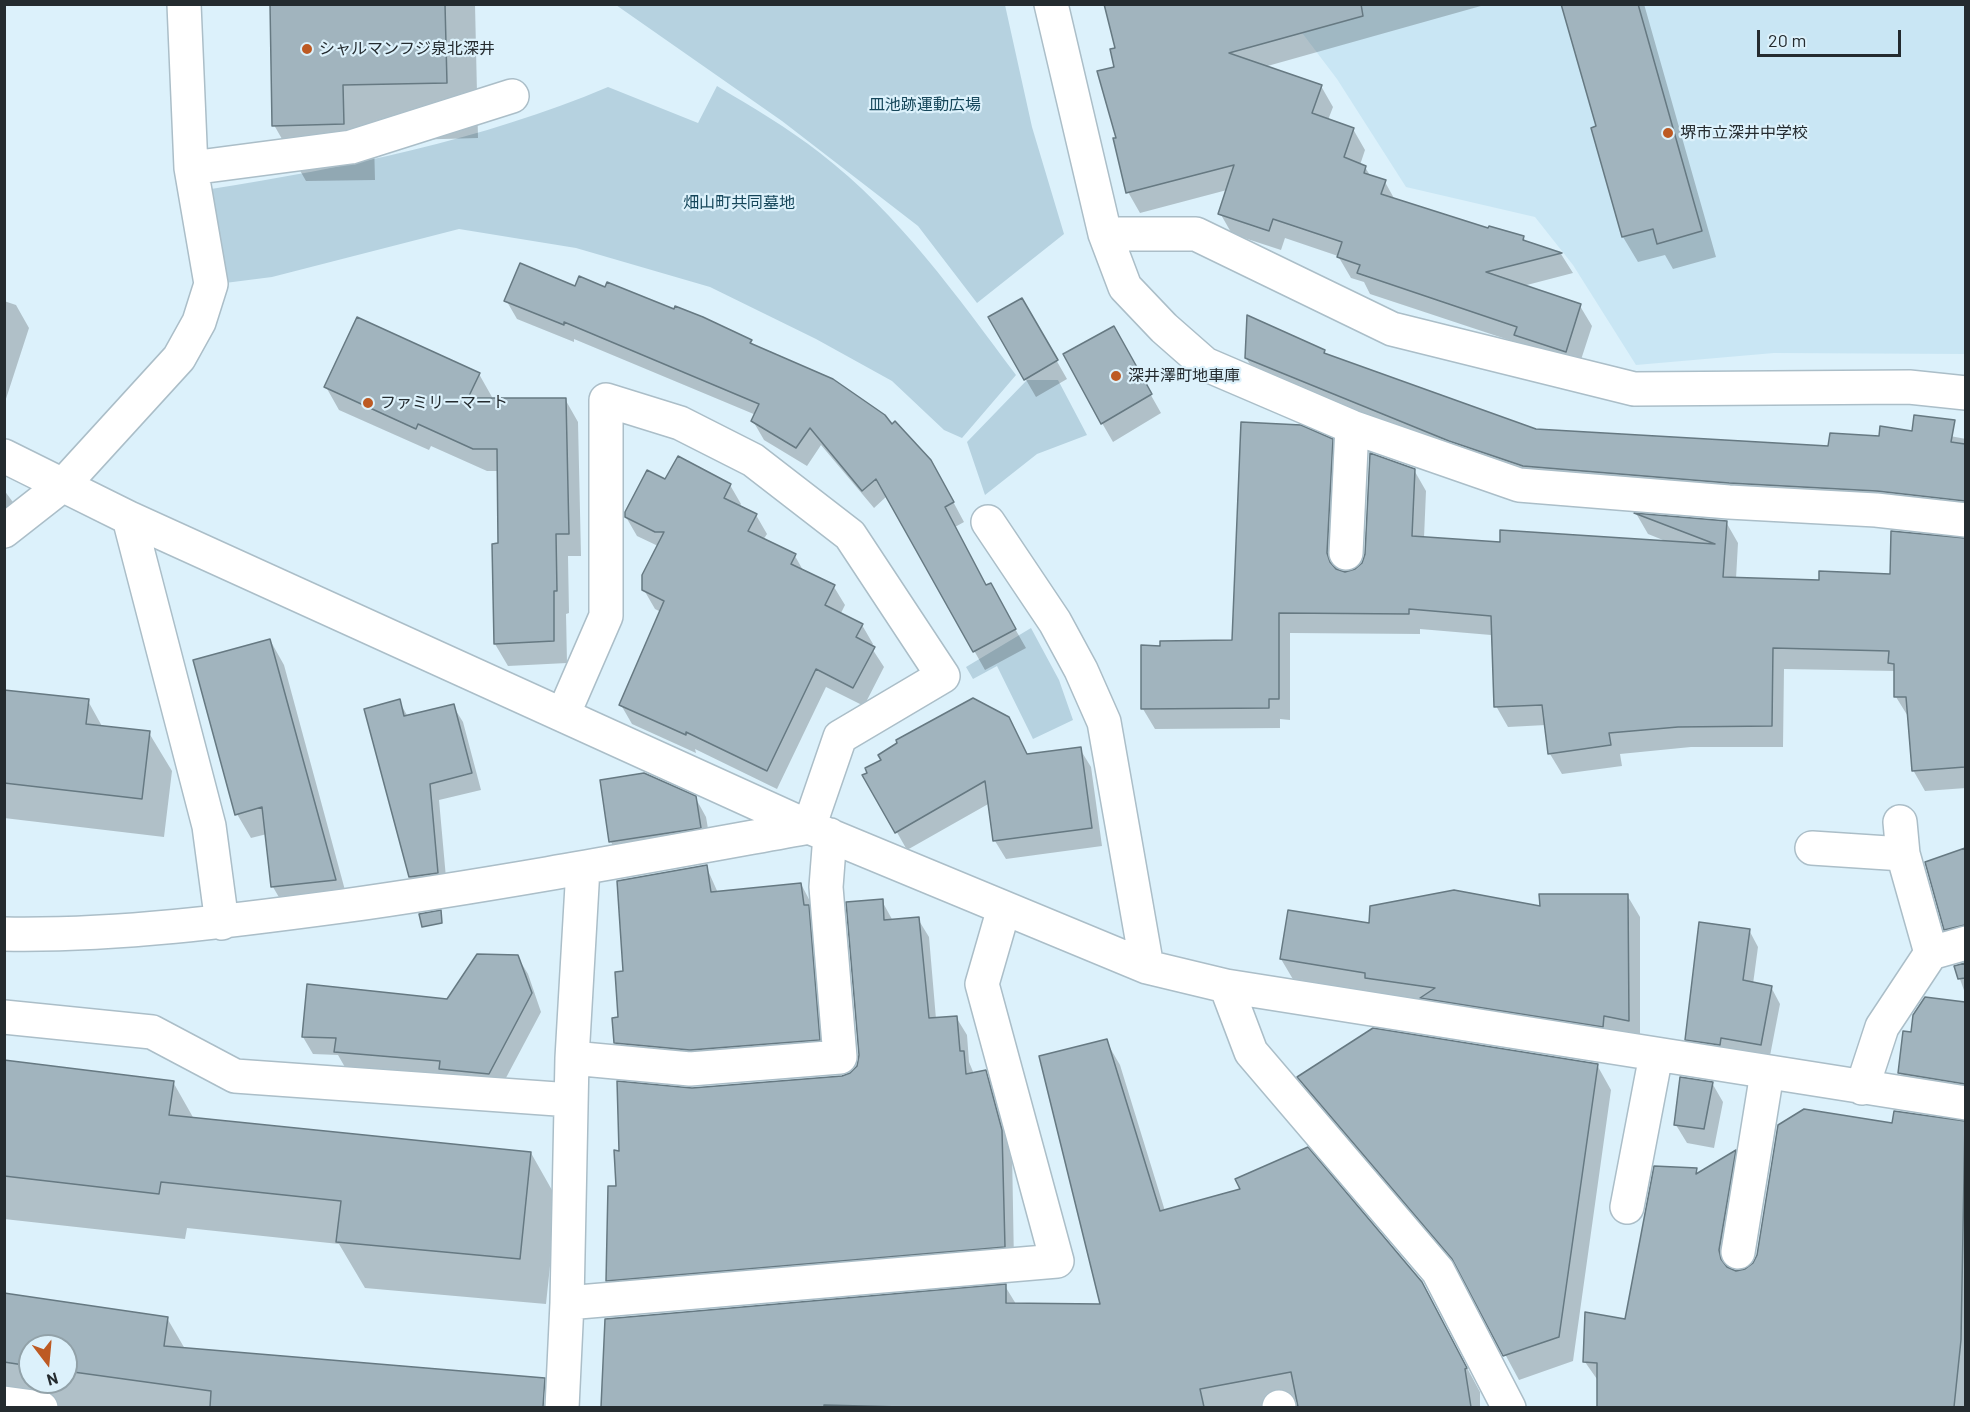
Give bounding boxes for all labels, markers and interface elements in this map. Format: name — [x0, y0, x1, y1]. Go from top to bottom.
scale bar — [1760, 18, 1904, 56]
text: 20 m — [1768, 29, 1806, 51]
place label: シャルマンフジ泉北深井 — [319, 39, 495, 59]
marker: シャルマンフジ泉北深井 — [300, 42, 314, 56]
park label: 皿池跡運動広場 — [869, 95, 981, 115]
place label: 堺市立深井中学校 — [1680, 123, 1808, 143]
marker: 堺市立深井中学校 — [1661, 126, 1675, 140]
park label: 畑山町共同墓地 — [683, 193, 795, 213]
place label: 深井澤町地車庫 — [1128, 366, 1240, 386]
marker: 深井澤町地車庫 — [1109, 369, 1123, 383]
place label: ファミリーマート — [380, 393, 508, 413]
marker: ファミリーマート — [361, 396, 375, 410]
north arrow — [18, 1334, 78, 1394]
text: N — [45, 1369, 60, 1390]

